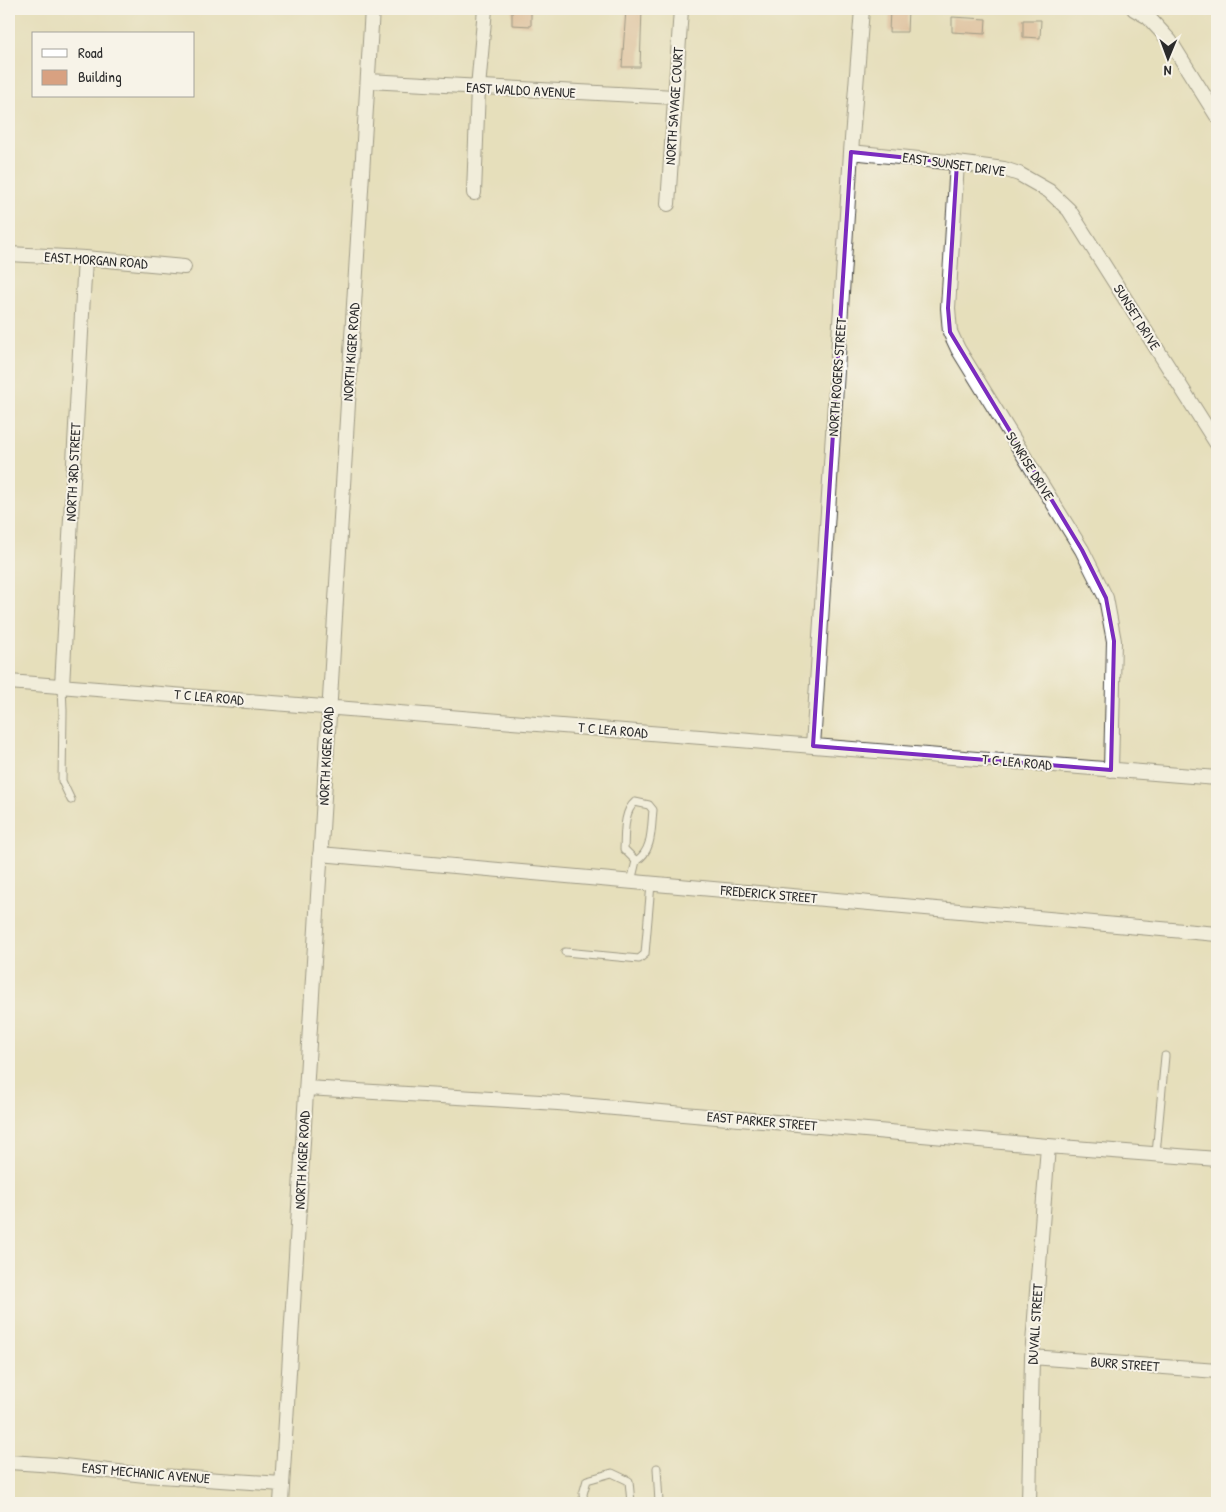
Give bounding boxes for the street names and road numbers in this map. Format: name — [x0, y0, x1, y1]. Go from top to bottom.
street label: NORTH SAVAGE COURT — [660, 46, 687, 166]
street label: EAST WALDO AVENUE — [466, 77, 576, 102]
street label: EAST SUNSET DRIVE — [901, 147, 1007, 180]
street label: EAST MORGAN ROAD — [44, 246, 149, 273]
street label: SUNSET DRIVE — [1110, 280, 1165, 353]
street label: NORTH KIGER ROAD — [338, 302, 363, 402]
street label: NORTH ROGERS STREET — [823, 316, 850, 437]
street label: NORTH 3RD STREET — [60, 422, 85, 522]
street label: SUNRISE DRIVE — [1002, 428, 1059, 504]
street label: T C LEA ROAD — [173, 684, 245, 709]
street label: NORTH KIGER ROAD — [313, 706, 338, 806]
street label: T C LEA ROAD — [577, 717, 649, 742]
street label: T C LEA ROAD — [981, 749, 1053, 774]
street label: FREDERICK STREET — [719, 880, 819, 907]
street label: EAST PARKER STREET — [706, 1106, 818, 1135]
street label: NORTH KIGER ROAD — [289, 1110, 314, 1210]
street label: DUVALL STREET — [1022, 1282, 1047, 1365]
street label: BURR STREET — [1090, 1352, 1161, 1375]
street label: EAST MECHANIC AVENUE — [81, 1457, 211, 1488]

